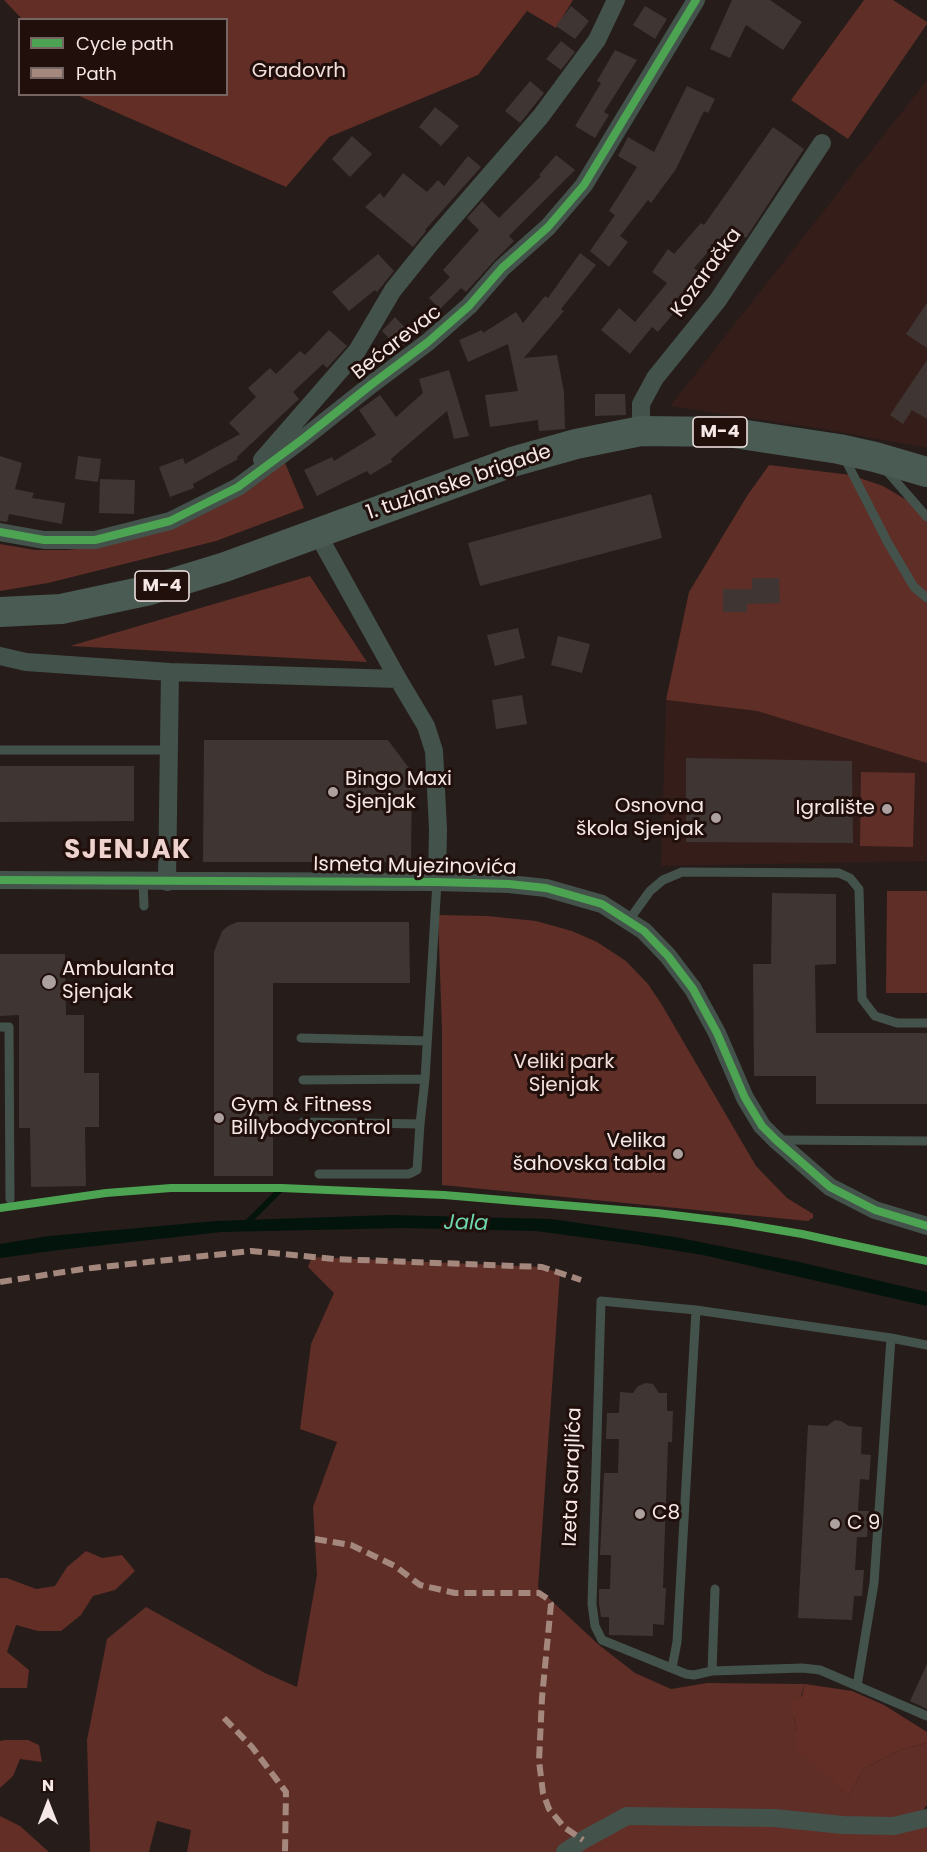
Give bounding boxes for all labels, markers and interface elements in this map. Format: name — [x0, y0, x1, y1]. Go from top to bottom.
legend — [18, 18, 228, 96]
text: Cycle path — [76, 31, 174, 56]
park label: Gradovrh — [252, 60, 346, 84]
text: Path — [76, 61, 117, 86]
street label: Kozaračka — [667, 224, 747, 322]
street label: Bećarevac — [347, 301, 447, 385]
road number: M-4 — [693, 417, 747, 447]
street label: 1. tuzlanske brigade — [364, 440, 554, 526]
road number: M-4 — [135, 571, 189, 601]
place label: Bingo Maxi Sjenjak — [345, 768, 452, 815]
marker: Bingo Maxi Sjenjak — [326, 785, 340, 799]
place label: Osnovna škola Sjenjak — [576, 795, 704, 842]
place label: Igralište — [796, 797, 875, 821]
marker: Igralište — [880, 802, 894, 816]
marker: Osnovna škola Sjenjak — [709, 811, 723, 825]
district label: SJENJAK — [64, 835, 192, 867]
street label: Ismeta Mujezinovića — [313, 853, 517, 881]
place label: Ambulanta Sjenjak — [62, 958, 174, 1005]
marker: Ambulanta Sjenjak — [40, 973, 58, 991]
park label: Veliki park Sjenjak — [513, 1051, 615, 1098]
place label: Gym & Fitness Billybodycontrol — [231, 1094, 391, 1141]
marker: Gym & Fitness Billybodycontrol — [212, 1111, 226, 1125]
place label: Velika šahovska tabla — [513, 1130, 666, 1177]
marker: Velika šahovska tabla — [671, 1147, 685, 1161]
water label: Jala — [443, 1211, 489, 1237]
street label: Izeta Sarajlića — [559, 1407, 587, 1547]
place label: C8 — [652, 1502, 680, 1526]
marker: C8 — [633, 1507, 647, 1521]
place label: C 9 — [847, 1512, 880, 1536]
marker: C 9 — [828, 1517, 842, 1531]
north arrow — [18, 1774, 78, 1834]
text: N — [42, 1774, 54, 1797]

